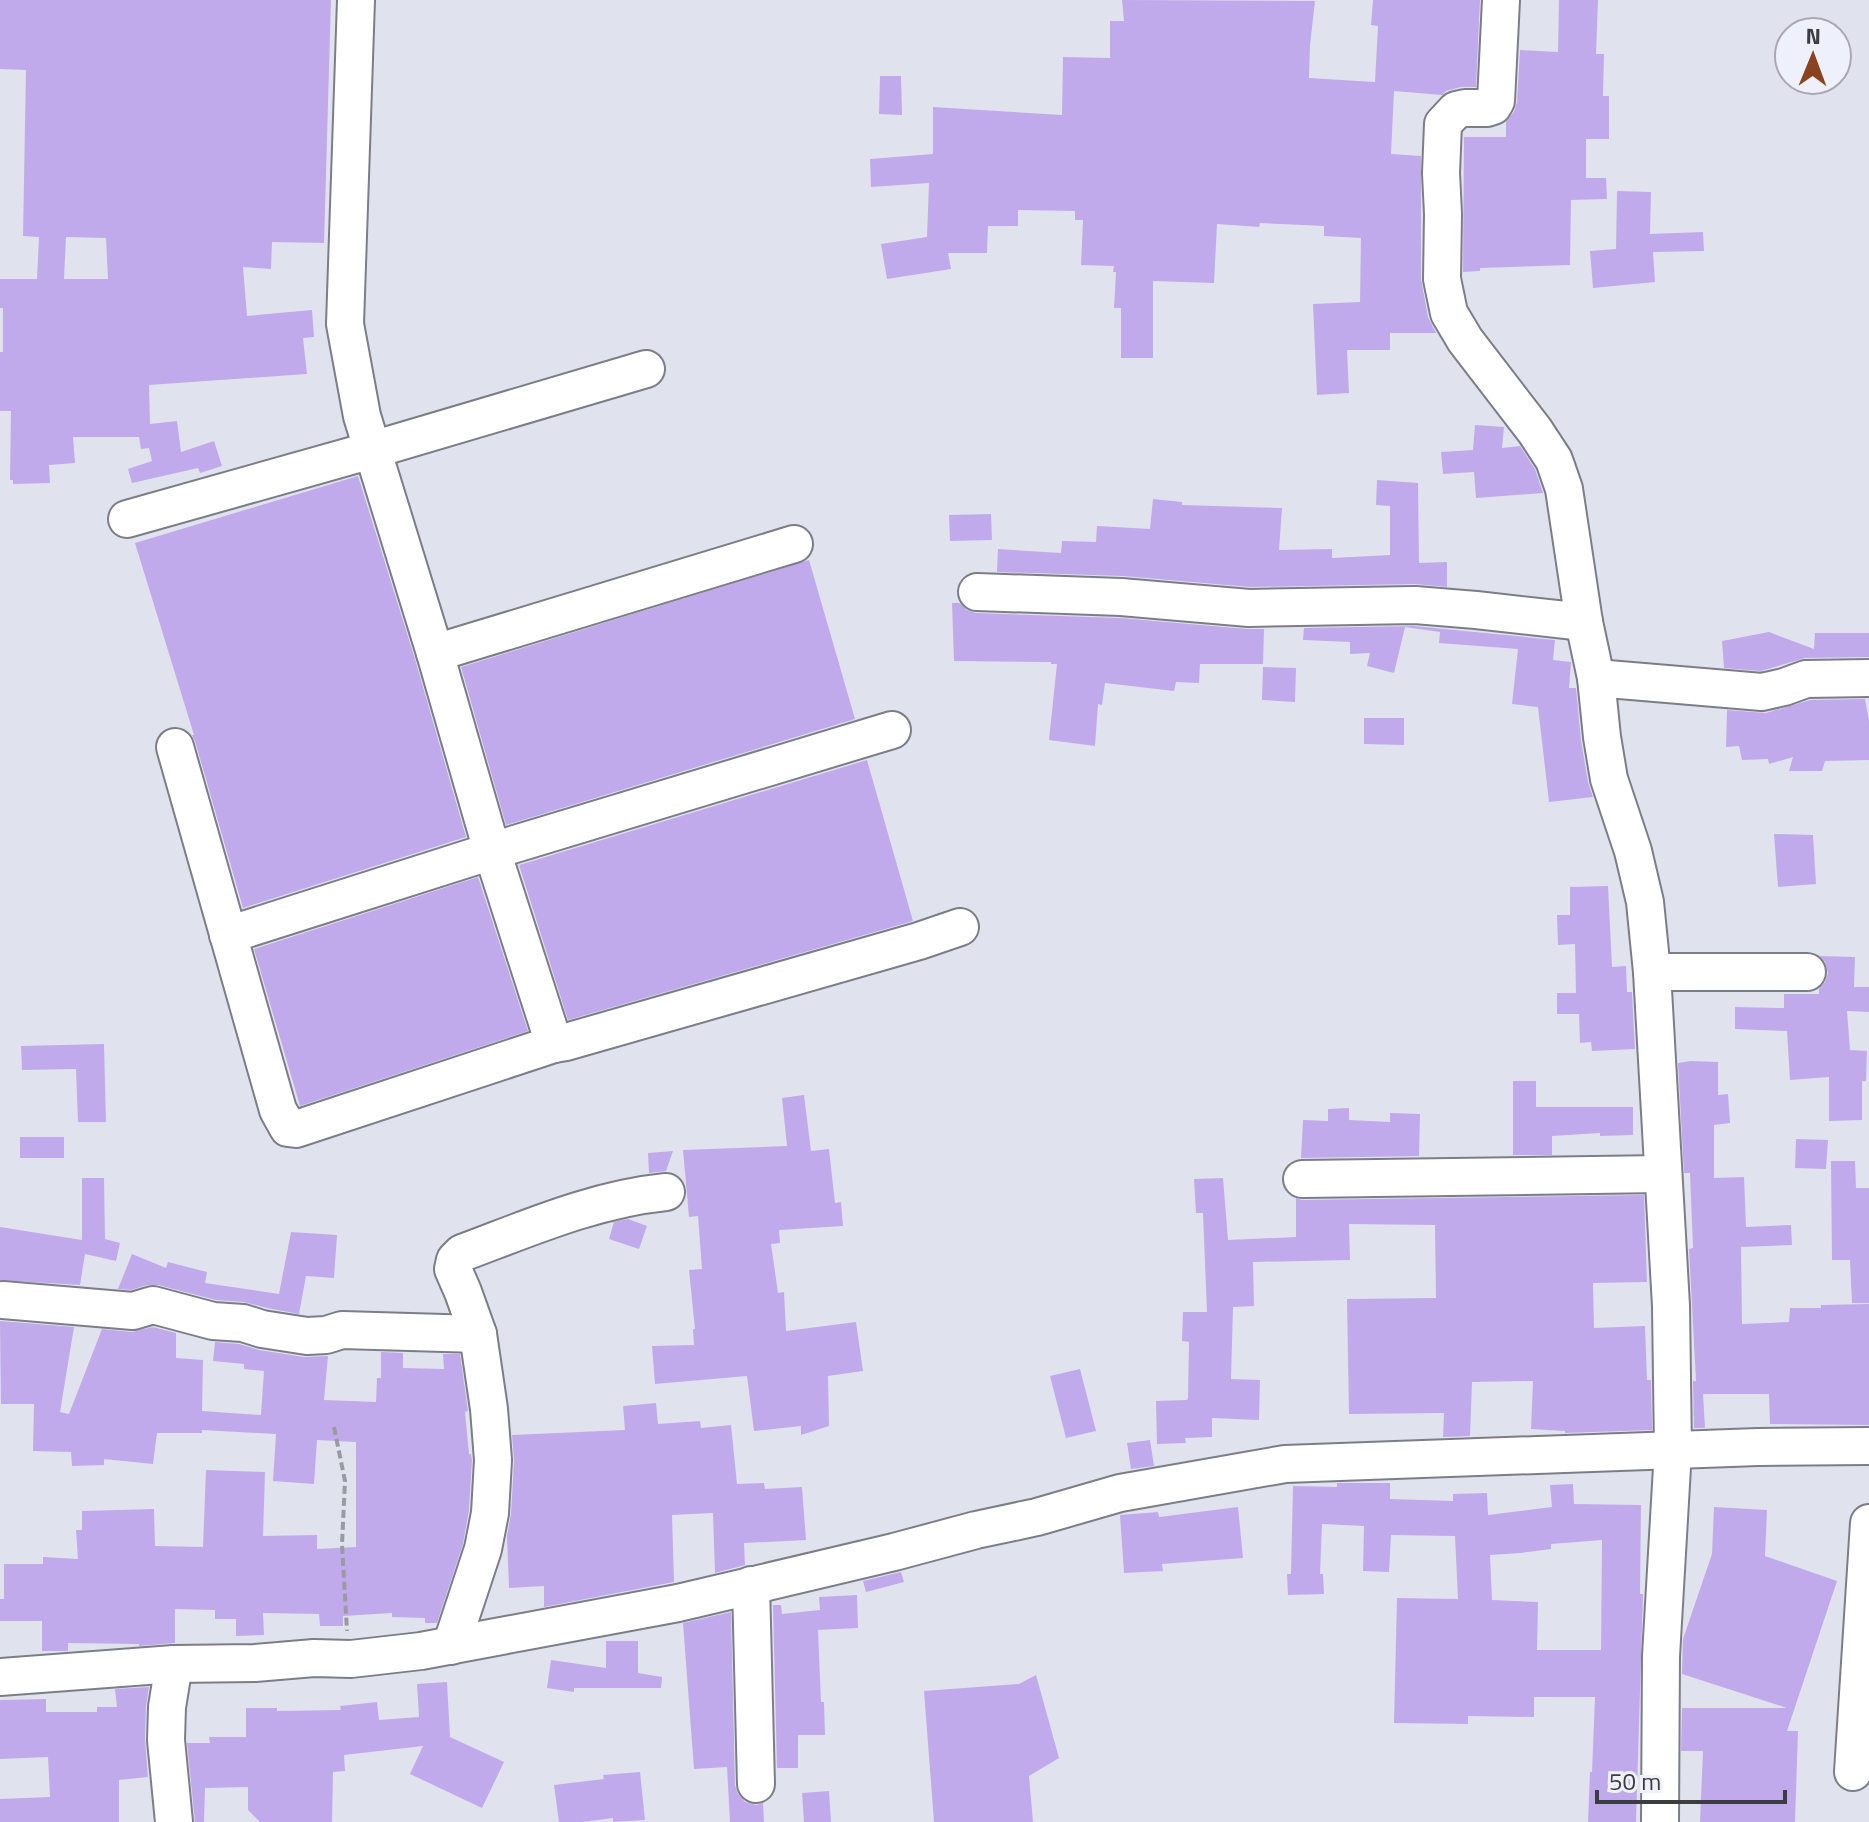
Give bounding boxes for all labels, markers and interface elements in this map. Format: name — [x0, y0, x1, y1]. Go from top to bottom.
north arrow — [1773, 16, 1853, 96]
text: N — [1805, 19, 1821, 53]
scale bar — [1597, 1754, 1785, 1804]
text: 50 m — [1609, 1763, 1661, 1799]

